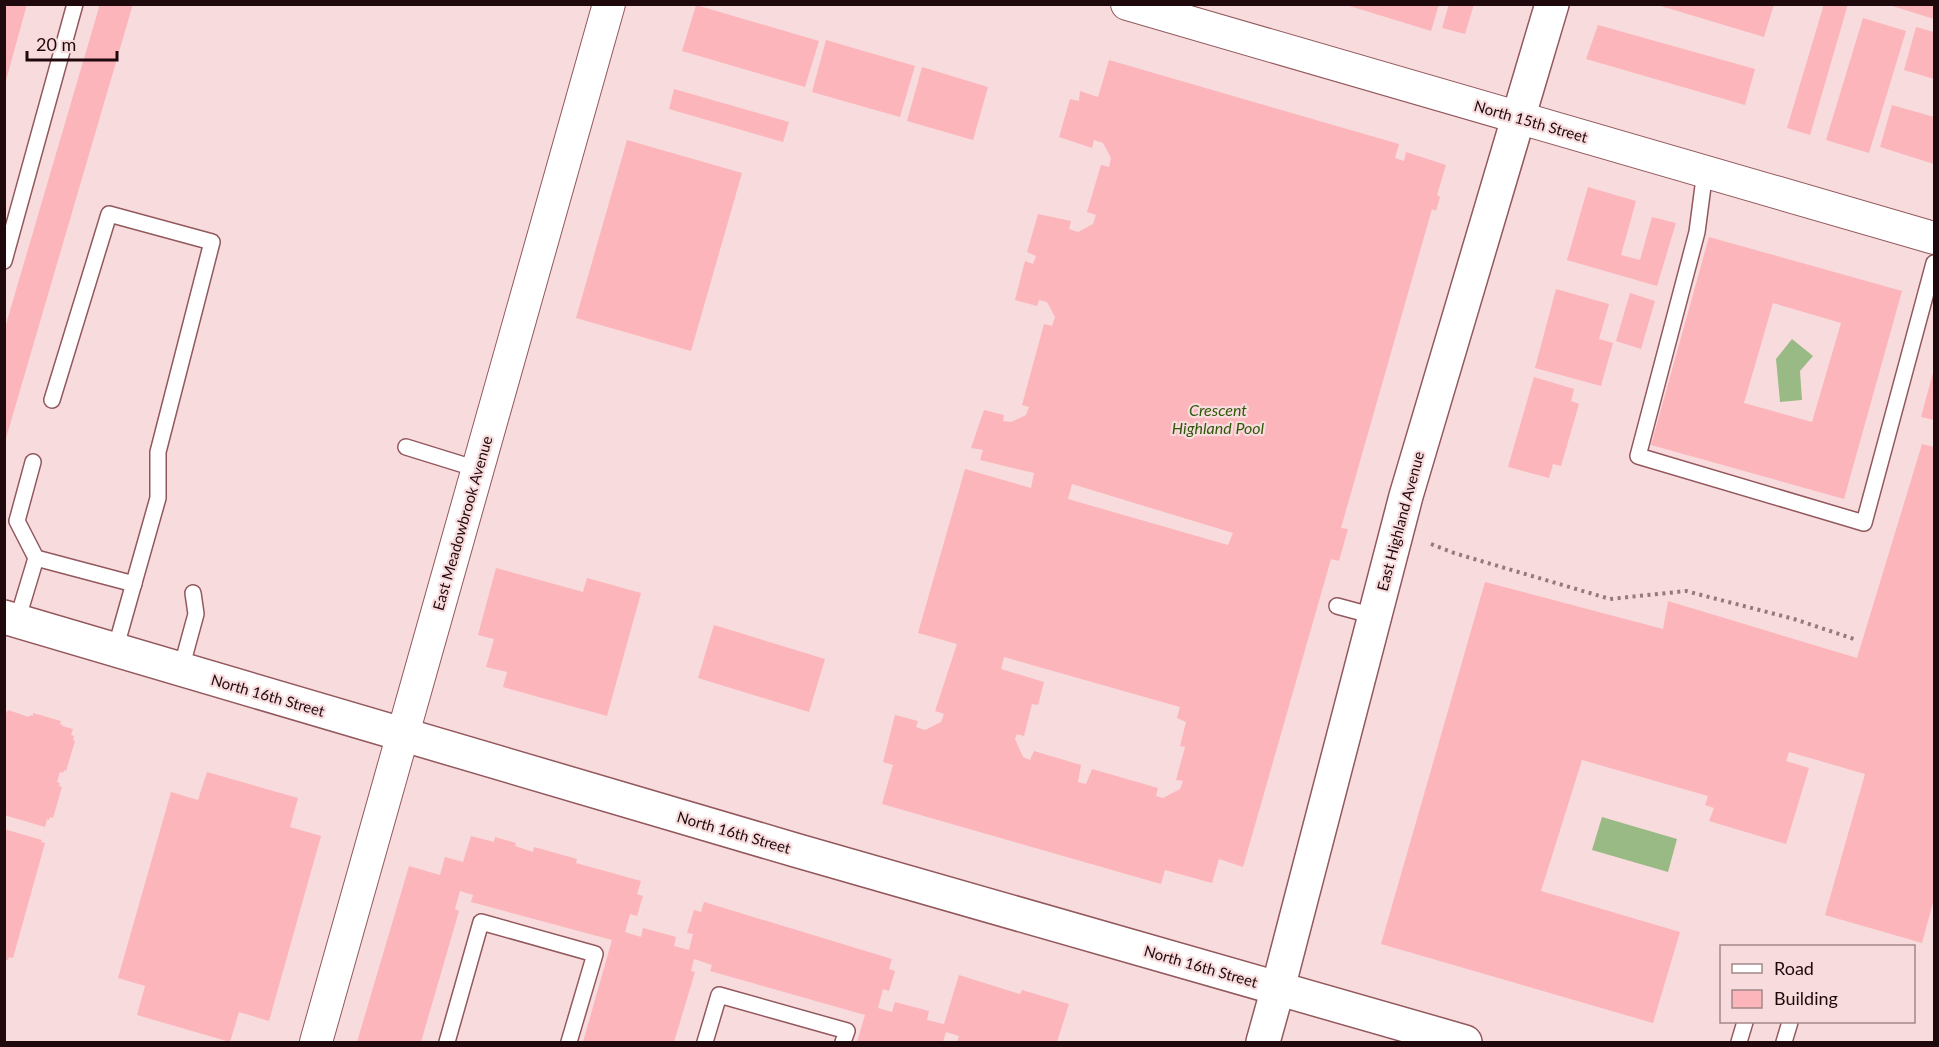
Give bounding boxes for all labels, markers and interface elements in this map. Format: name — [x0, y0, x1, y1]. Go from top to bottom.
scale bar — [27, 24, 117, 62]
text: 20 m — [36, 33, 76, 55]
street label: North 15th Street — [1472, 96, 1590, 146]
water label: Crescent Highland Pool — [1172, 400, 1265, 437]
street label: East Meadowbrook Avenue — [428, 434, 496, 612]
street label: East Highland Avenue — [1373, 449, 1427, 593]
street label: North 16th Street — [209, 670, 327, 720]
street label: North 16th Street — [675, 807, 793, 857]
street label: North 16th Street — [1142, 941, 1260, 991]
legend — [1720, 945, 1915, 1023]
text: Road — [1774, 957, 1814, 979]
text: Building — [1774, 987, 1838, 1009]

